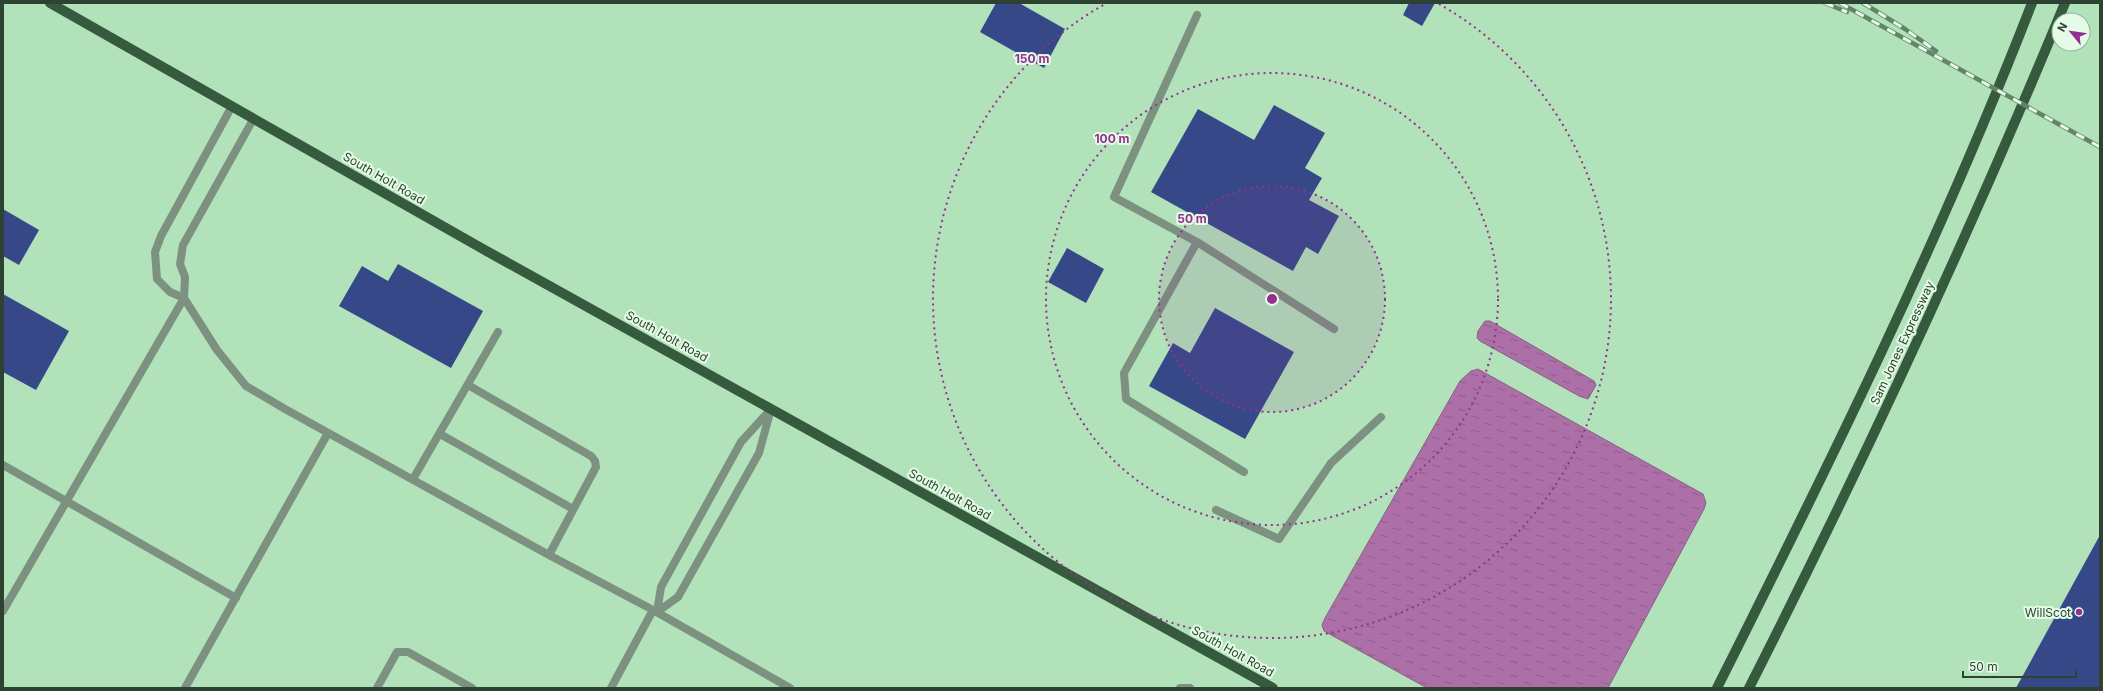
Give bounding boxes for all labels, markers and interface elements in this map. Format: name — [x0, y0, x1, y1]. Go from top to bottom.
north arrow — [2051, 12, 2091, 52]
text: N — [2054, 20, 2070, 34]
text: 150 m — [1015, 51, 1049, 66]
text: 100 m — [1094, 131, 1130, 146]
street label: South Holt Road — [340, 149, 428, 207]
text: 50 m — [1177, 211, 1207, 226]
street label: Sam Jones Expressway — [1867, 279, 1937, 407]
centre of rings — [1265, 292, 1279, 306]
street label: South Holt Road — [623, 307, 711, 365]
street label: South Holt Road — [906, 465, 994, 523]
place label: WillScot — [2025, 605, 2071, 620]
marker: WillScot — [2074, 607, 2084, 617]
street label: South Holt Road — [1189, 622, 1277, 680]
scale bar — [1963, 653, 2076, 679]
text: 50 m — [1969, 659, 1998, 674]

